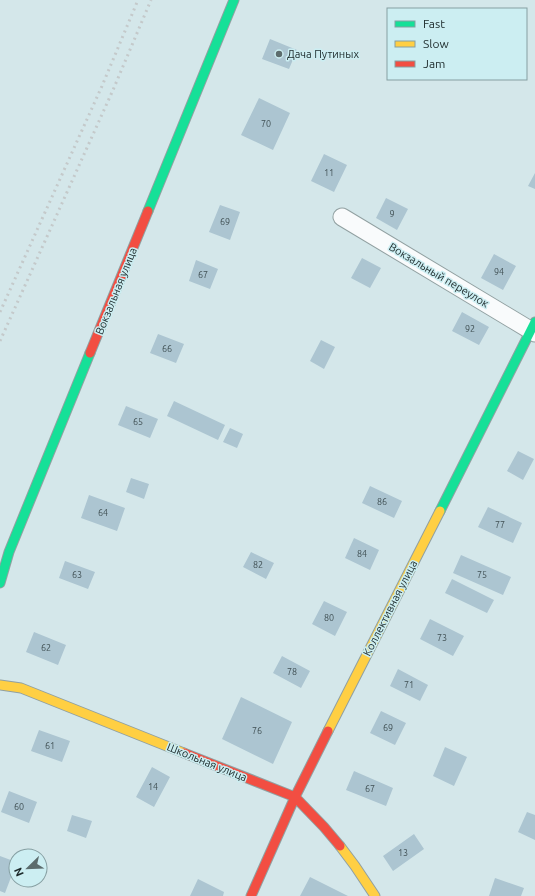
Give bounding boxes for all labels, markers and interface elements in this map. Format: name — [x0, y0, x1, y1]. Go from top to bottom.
legend — [387, 8, 527, 80]
text: Fast — [423, 17, 445, 30]
text: Slow — [423, 37, 449, 50]
place label: Дача Путиных — [287, 48, 359, 60]
marker: Дача Путиных — [274, 49, 284, 59]
text: Jam — [423, 57, 445, 70]
house number: 70 — [261, 119, 271, 129]
house number: 11 — [324, 168, 334, 178]
house number: 9 — [389, 209, 395, 219]
house number: 69 — [220, 217, 230, 227]
street label: Вокзальный переулок — [387, 240, 491, 310]
street label: Вокзальная улица — [93, 246, 139, 336]
house number: 94 — [494, 267, 504, 277]
house number: 67 — [198, 270, 208, 280]
house number: 92 — [465, 324, 475, 334]
house number: 66 — [162, 344, 172, 354]
house number: 65 — [133, 417, 143, 427]
house number: 86 — [377, 497, 387, 507]
house number: 64 — [98, 508, 108, 518]
house number: 77 — [495, 520, 505, 530]
house number: 84 — [357, 549, 367, 559]
street label: Коллективная улица — [361, 558, 419, 658]
house number: 82 — [253, 560, 263, 570]
house number: 63 — [72, 570, 82, 580]
house number: 75 — [477, 570, 487, 580]
house number: 80 — [324, 613, 334, 623]
house number: 73 — [437, 633, 447, 643]
house number: 62 — [41, 643, 51, 653]
house number: 78 — [287, 667, 297, 677]
house number: 71 — [404, 680, 414, 690]
house number: 69 — [383, 723, 393, 733]
house number: 76 — [252, 726, 262, 736]
street label: Школьная улица — [165, 740, 249, 784]
house number: 61 — [45, 741, 55, 751]
house number: 14 — [148, 782, 158, 792]
house number: 67 — [365, 784, 375, 794]
house number: 60 — [14, 802, 24, 812]
north arrow — [8, 848, 48, 888]
house number: 13 — [398, 848, 408, 858]
text: N — [12, 866, 26, 878]

